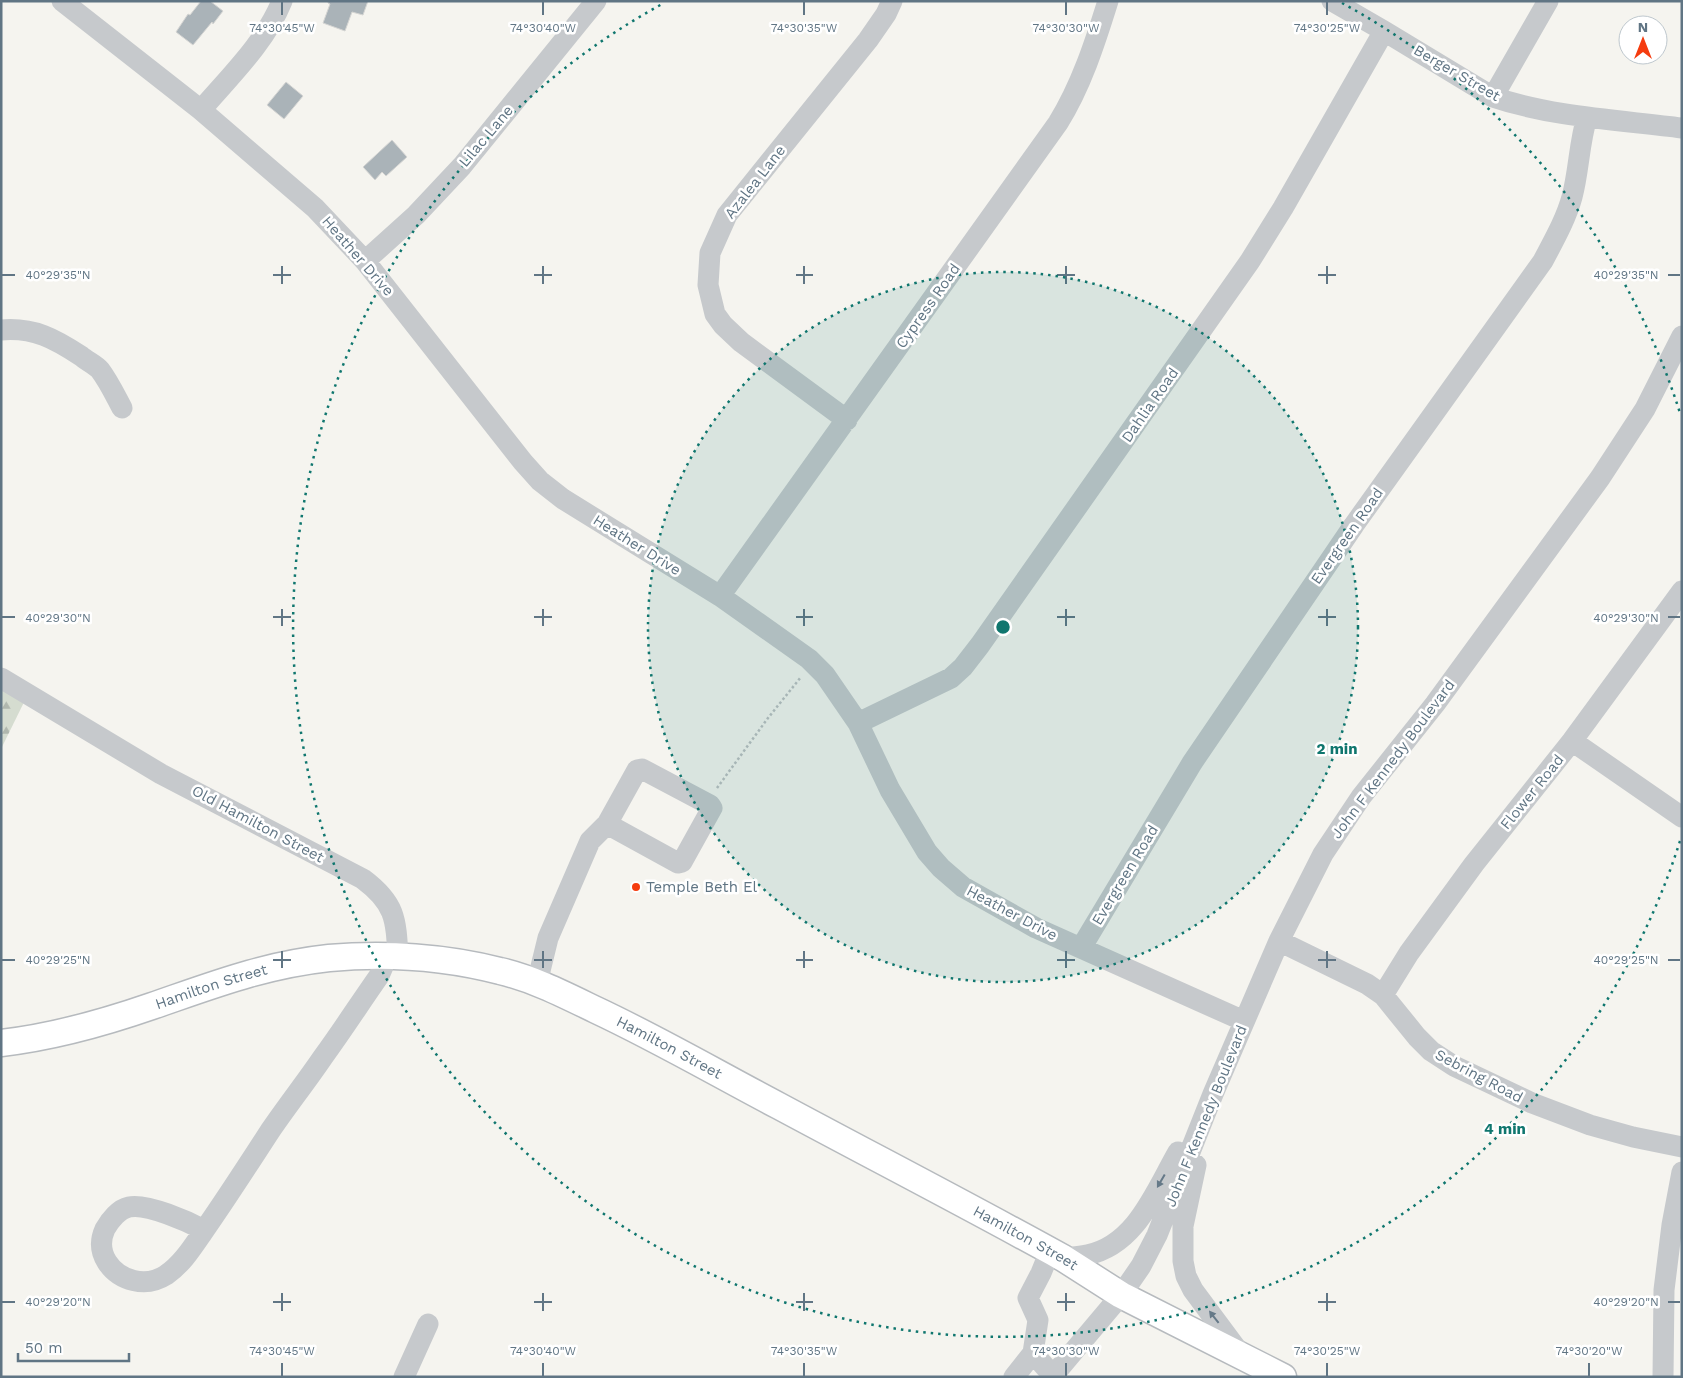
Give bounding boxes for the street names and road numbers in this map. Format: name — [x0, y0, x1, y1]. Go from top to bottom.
street label: Berger Street — [1411, 41, 1504, 105]
street label: Lilac Lane — [455, 102, 517, 170]
street label: Azalea Lane — [721, 142, 789, 222]
street label: Heather Drive — [318, 212, 398, 300]
street label: Cypress Road — [892, 260, 964, 352]
street label: Dahlia Road — [1118, 364, 1182, 446]
street label: Evergreen Road — [1307, 484, 1387, 588]
street label: Heather Drive — [590, 511, 684, 579]
street label: John F Kennedy Boulevard — [1327, 676, 1459, 842]
street label: Flower Road — [1496, 751, 1568, 833]
street label: Old Hamilton Street — [189, 782, 328, 867]
street label: Evergreen Road — [1088, 822, 1162, 928]
street label: Heather Drive — [964, 882, 1060, 944]
street label: Hamilton Street — [153, 960, 270, 1013]
street label: Hamilton Street — [613, 1012, 726, 1083]
street label: John F Kennedy Boulevard — [1161, 1022, 1251, 1210]
street label: Sebring Road — [1432, 1045, 1526, 1107]
street label: Hamilton Street — [970, 1202, 1082, 1275]

